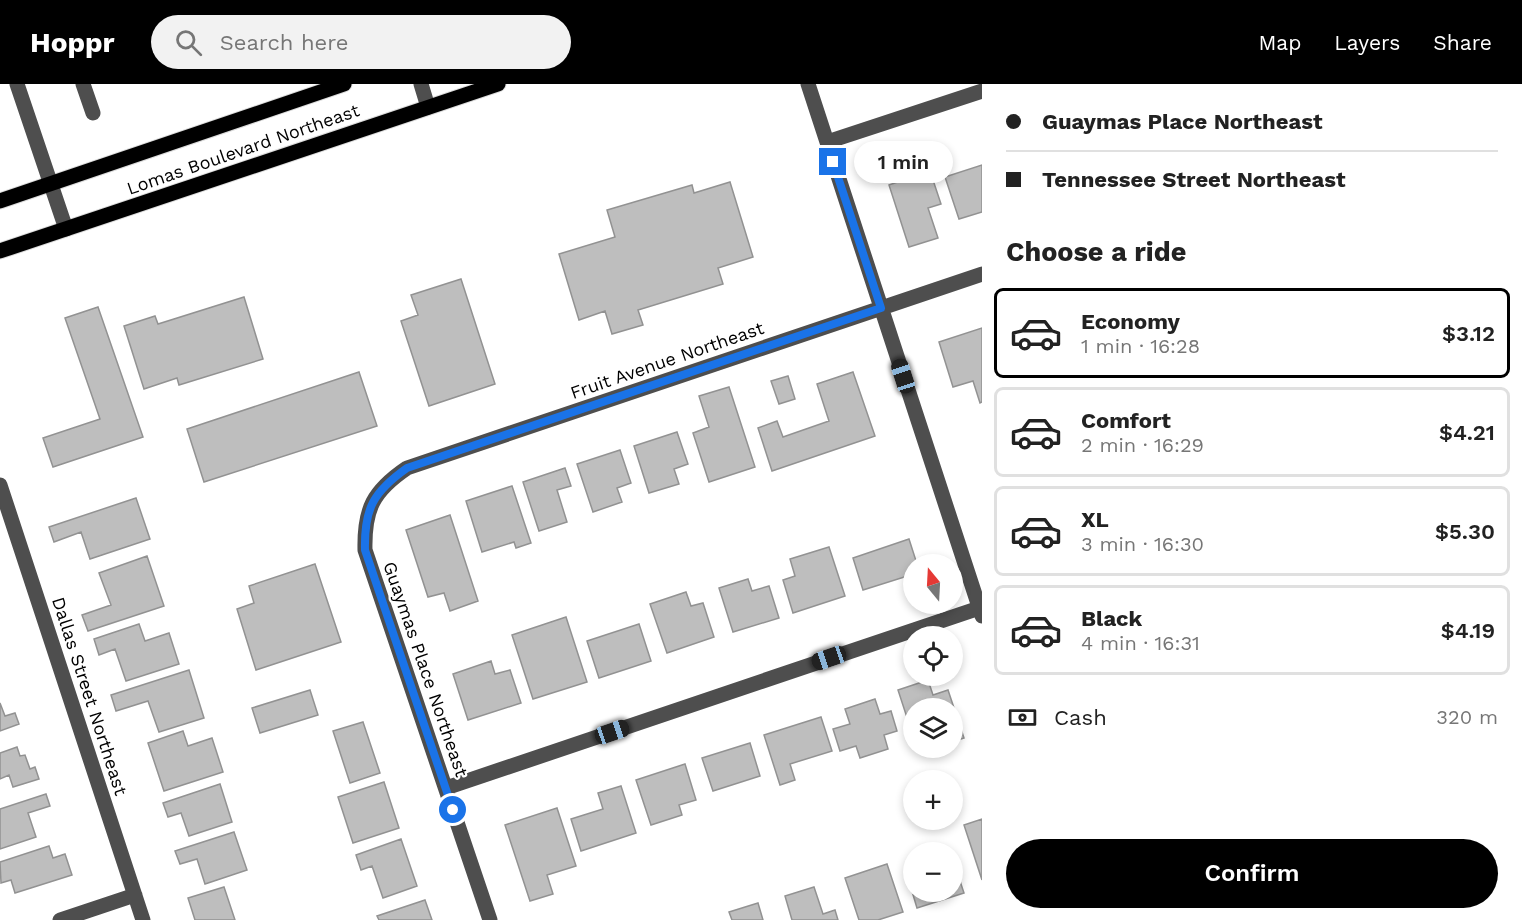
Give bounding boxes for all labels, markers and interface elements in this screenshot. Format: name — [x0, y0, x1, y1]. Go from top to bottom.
search box — [151, 15, 571, 69]
text: Hoppr — [30, 26, 115, 59]
icon: search — [172, 26, 205, 59]
text: Search here — [220, 30, 349, 55]
text: Map — [1258, 30, 1301, 55]
text: Layers — [1334, 30, 1400, 55]
text: Share — [1433, 30, 1492, 55]
street label: Lomas Boulevard Northeast — [124, 99, 362, 199]
text: Guaymas Place Northeast — [1042, 109, 1323, 134]
callout: 1 min — [854, 141, 953, 183]
route end — [819, 148, 846, 175]
text: 1 min — [878, 150, 929, 174]
text: Tennessee Street Northeast — [1042, 167, 1346, 192]
text: Choose a ride — [1006, 236, 1186, 268]
icon: car — [1009, 306, 1063, 360]
text: Economy — [1081, 309, 1180, 334]
street label: Fruit Avenue Northeast — [568, 317, 767, 403]
text: $3.12 — [1442, 321, 1495, 346]
text: 1 min · 16:28 — [1081, 334, 1200, 358]
car — [889, 356, 917, 396]
icon: car — [1009, 405, 1063, 459]
text: Comfort — [1081, 408, 1171, 433]
text: $4.21 — [1439, 420, 1495, 445]
text: 2 min · 16:29 — [1081, 433, 1204, 457]
icon: car — [1009, 504, 1063, 558]
text: XL — [1081, 507, 1109, 532]
text: $5.30 — [1435, 519, 1495, 544]
text: 3 min · 16:30 — [1081, 532, 1204, 556]
north arrow — [903, 554, 963, 614]
map controls — [903, 554, 963, 902]
street label: Guaymas Place Northeast — [379, 559, 473, 780]
street label: Dallas Street Northeast — [48, 594, 132, 798]
icon: car — [1009, 603, 1063, 657]
text: Black — [1081, 606, 1142, 631]
text: $4.19 — [1441, 618, 1495, 643]
button: locate — [903, 626, 963, 686]
text: 4 min · 16:31 — [1081, 631, 1200, 655]
car — [809, 644, 849, 672]
button: layers — [903, 698, 963, 758]
icon: cash — [1006, 701, 1039, 734]
text: Cash — [1054, 705, 1107, 730]
text: 320 m — [1436, 705, 1498, 729]
car — [592, 718, 632, 746]
button: + — [903, 770, 963, 830]
route start — [439, 796, 466, 823]
button: Confirm — [1006, 839, 1498, 908]
button: − — [903, 842, 963, 902]

